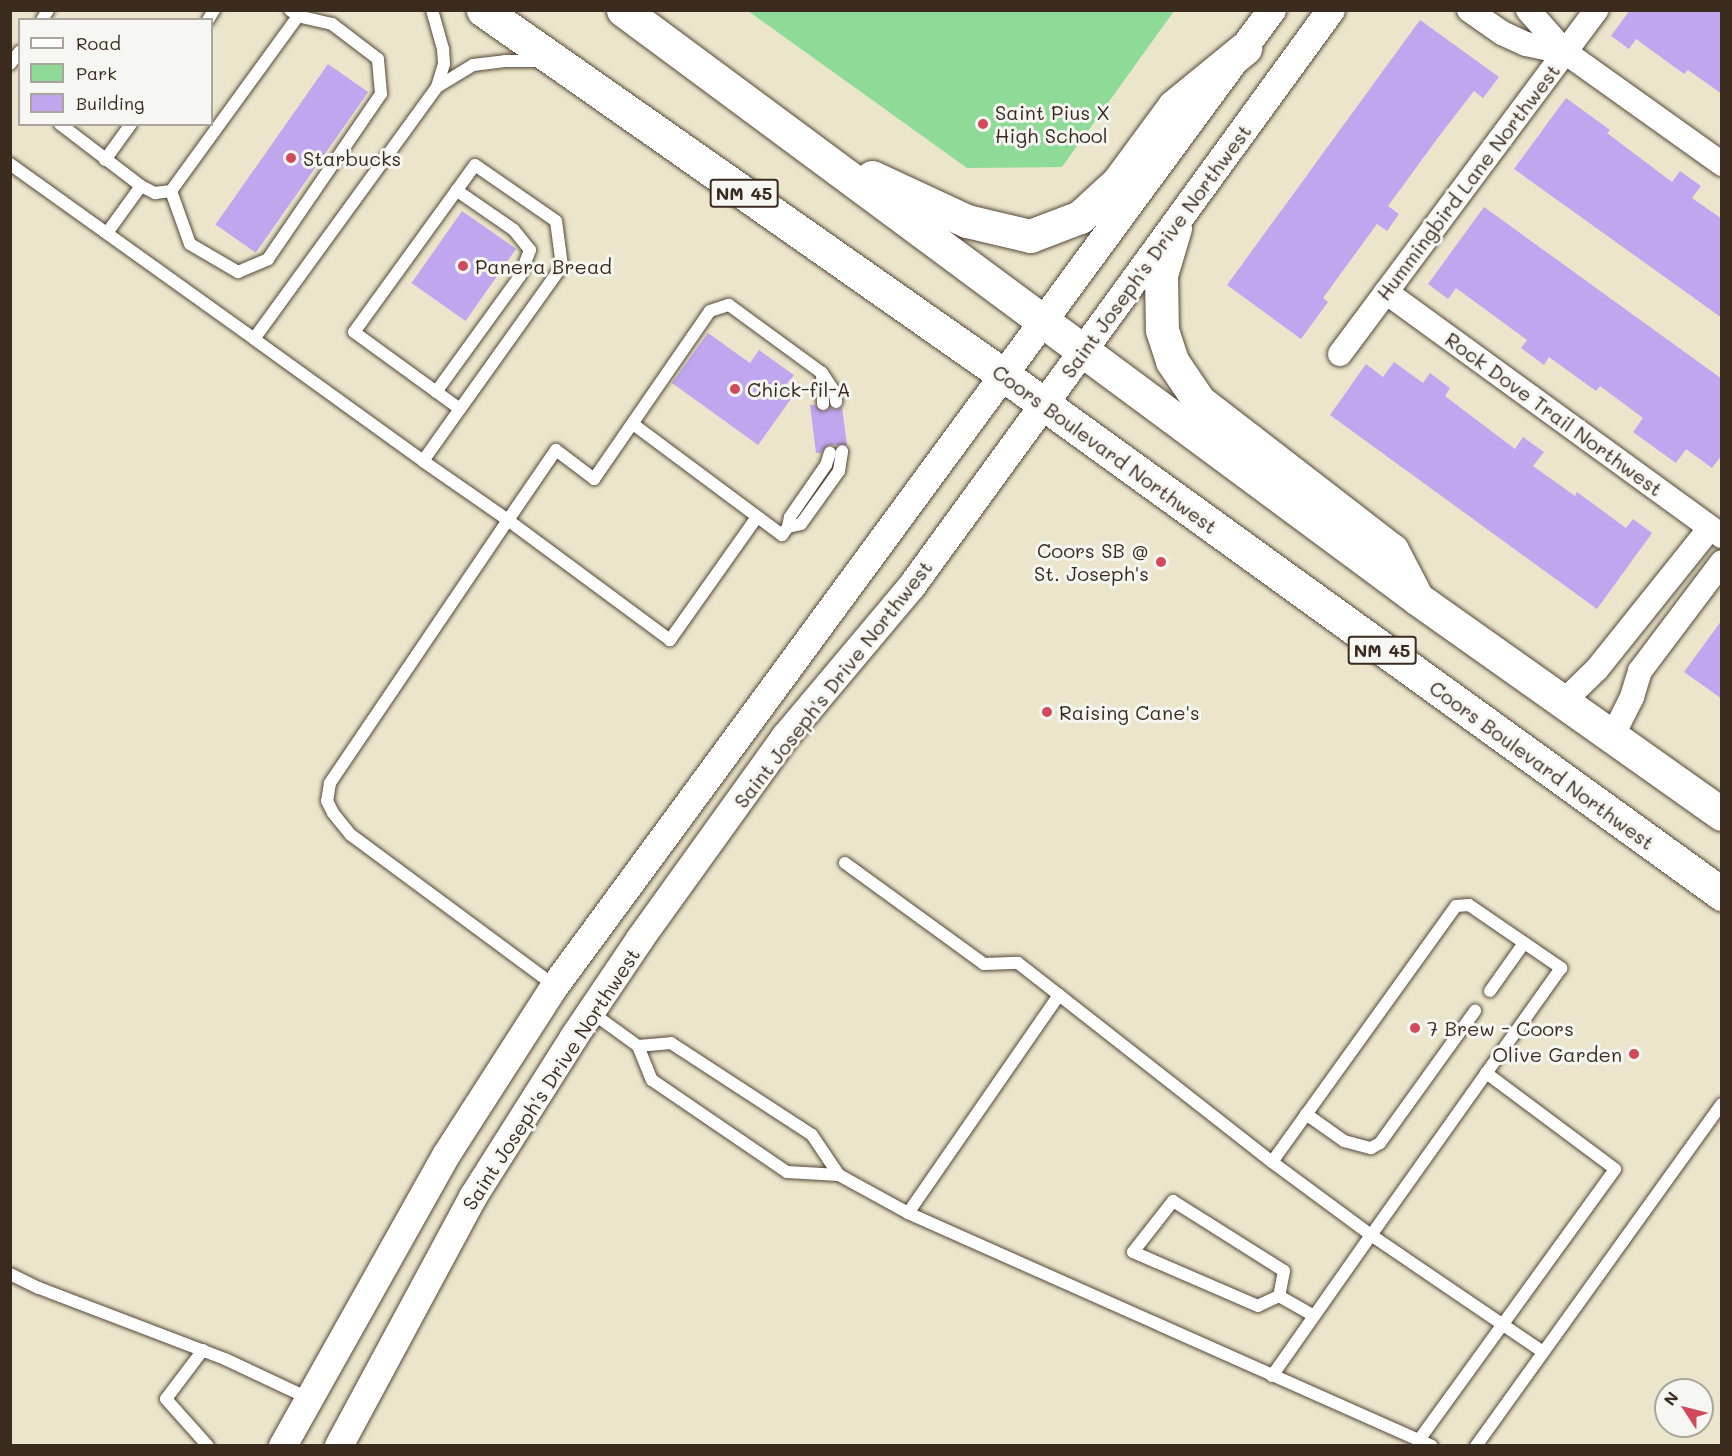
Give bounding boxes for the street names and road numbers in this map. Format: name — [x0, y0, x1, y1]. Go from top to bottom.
street label: Hummingbird Lane Northwest — [1371, 59, 1565, 305]
street label: Saint Joseph's Drive Northwest — [1056, 120, 1256, 382]
road number: NM 45 — [710, 178, 778, 208]
street label: Rock Dove Trail Northwest — [1441, 327, 1667, 501]
street label: Coors Boulevard Northwest — [988, 359, 1222, 539]
street label: Saint Joseph's Drive Northwest — [729, 555, 937, 813]
road number: NM 45 — [1348, 635, 1416, 665]
street label: Coors Boulevard Northwest — [1425, 675, 1659, 855]
street label: Saint Joseph's Drive Northwest — [457, 943, 645, 1215]

